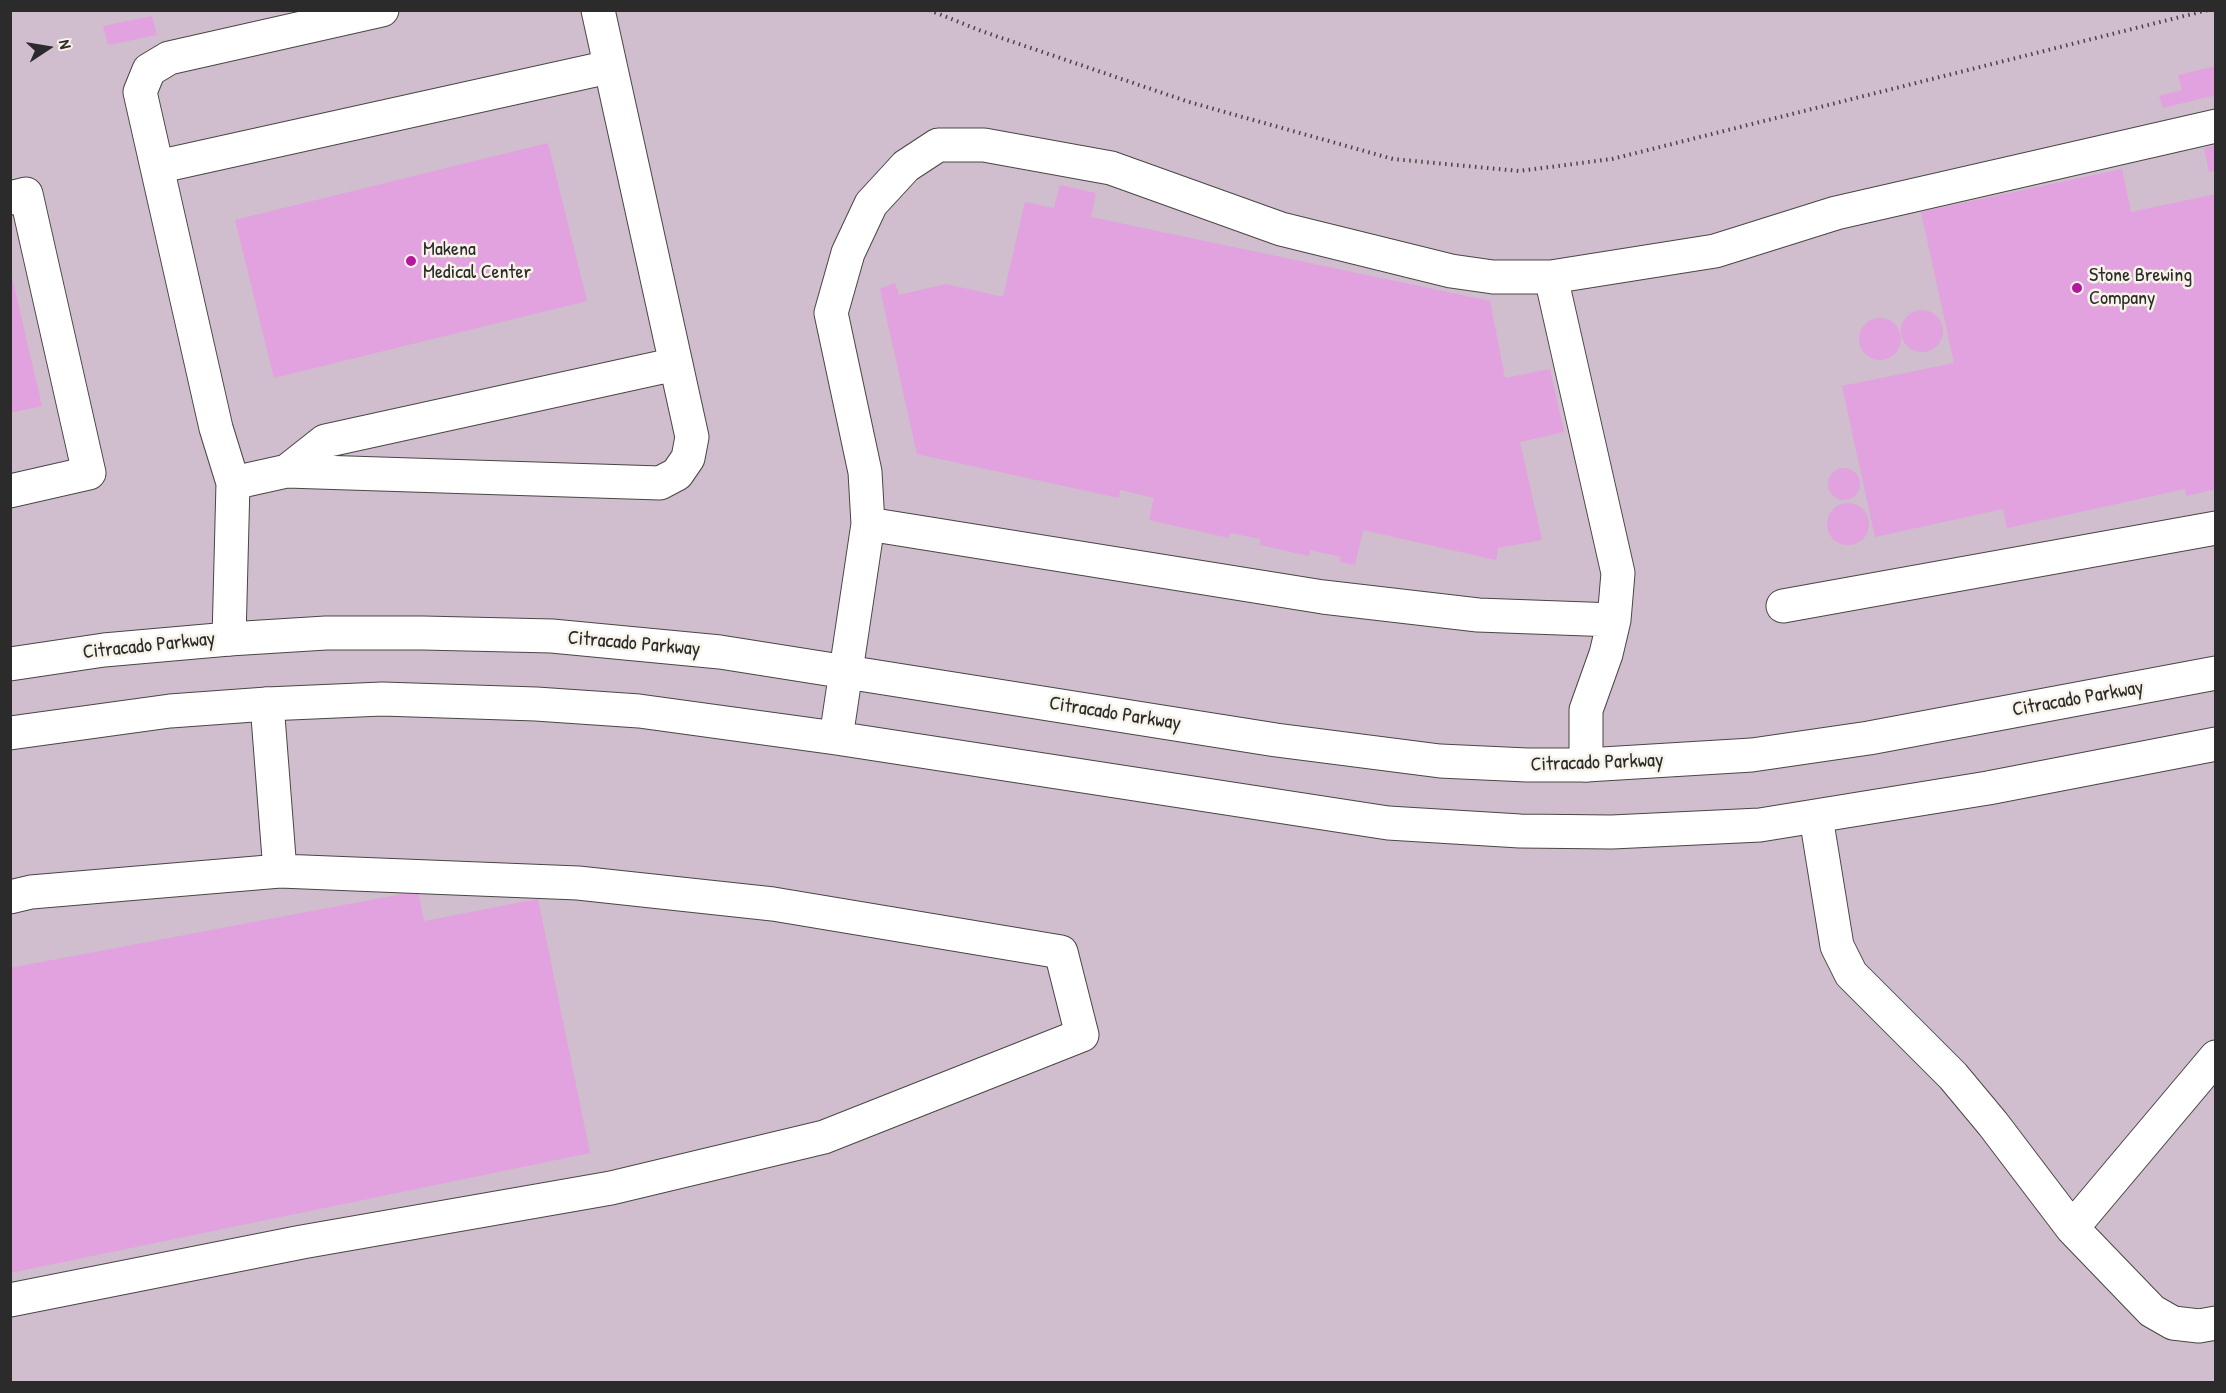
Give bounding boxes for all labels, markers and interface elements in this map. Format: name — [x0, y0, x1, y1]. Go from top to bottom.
north arrow — [18, 18, 78, 78]
text: N — [54, 38, 77, 51]
place label: Makena Medical Center — [423, 238, 531, 285]
marker: Makena Medical Center — [404, 254, 418, 268]
place label: Stone Brewing Company — [2089, 264, 2192, 311]
marker: Stone Brewing Company — [2070, 281, 2084, 295]
street label: Citracado Parkway — [567, 626, 701, 662]
street label: Citracado Parkway — [82, 627, 216, 665]
street label: Citracado Parkway — [2010, 676, 2146, 722]
street label: Citracado Parkway — [1047, 692, 1183, 736]
street label: Citracado Parkway — [1530, 749, 1664, 777]

